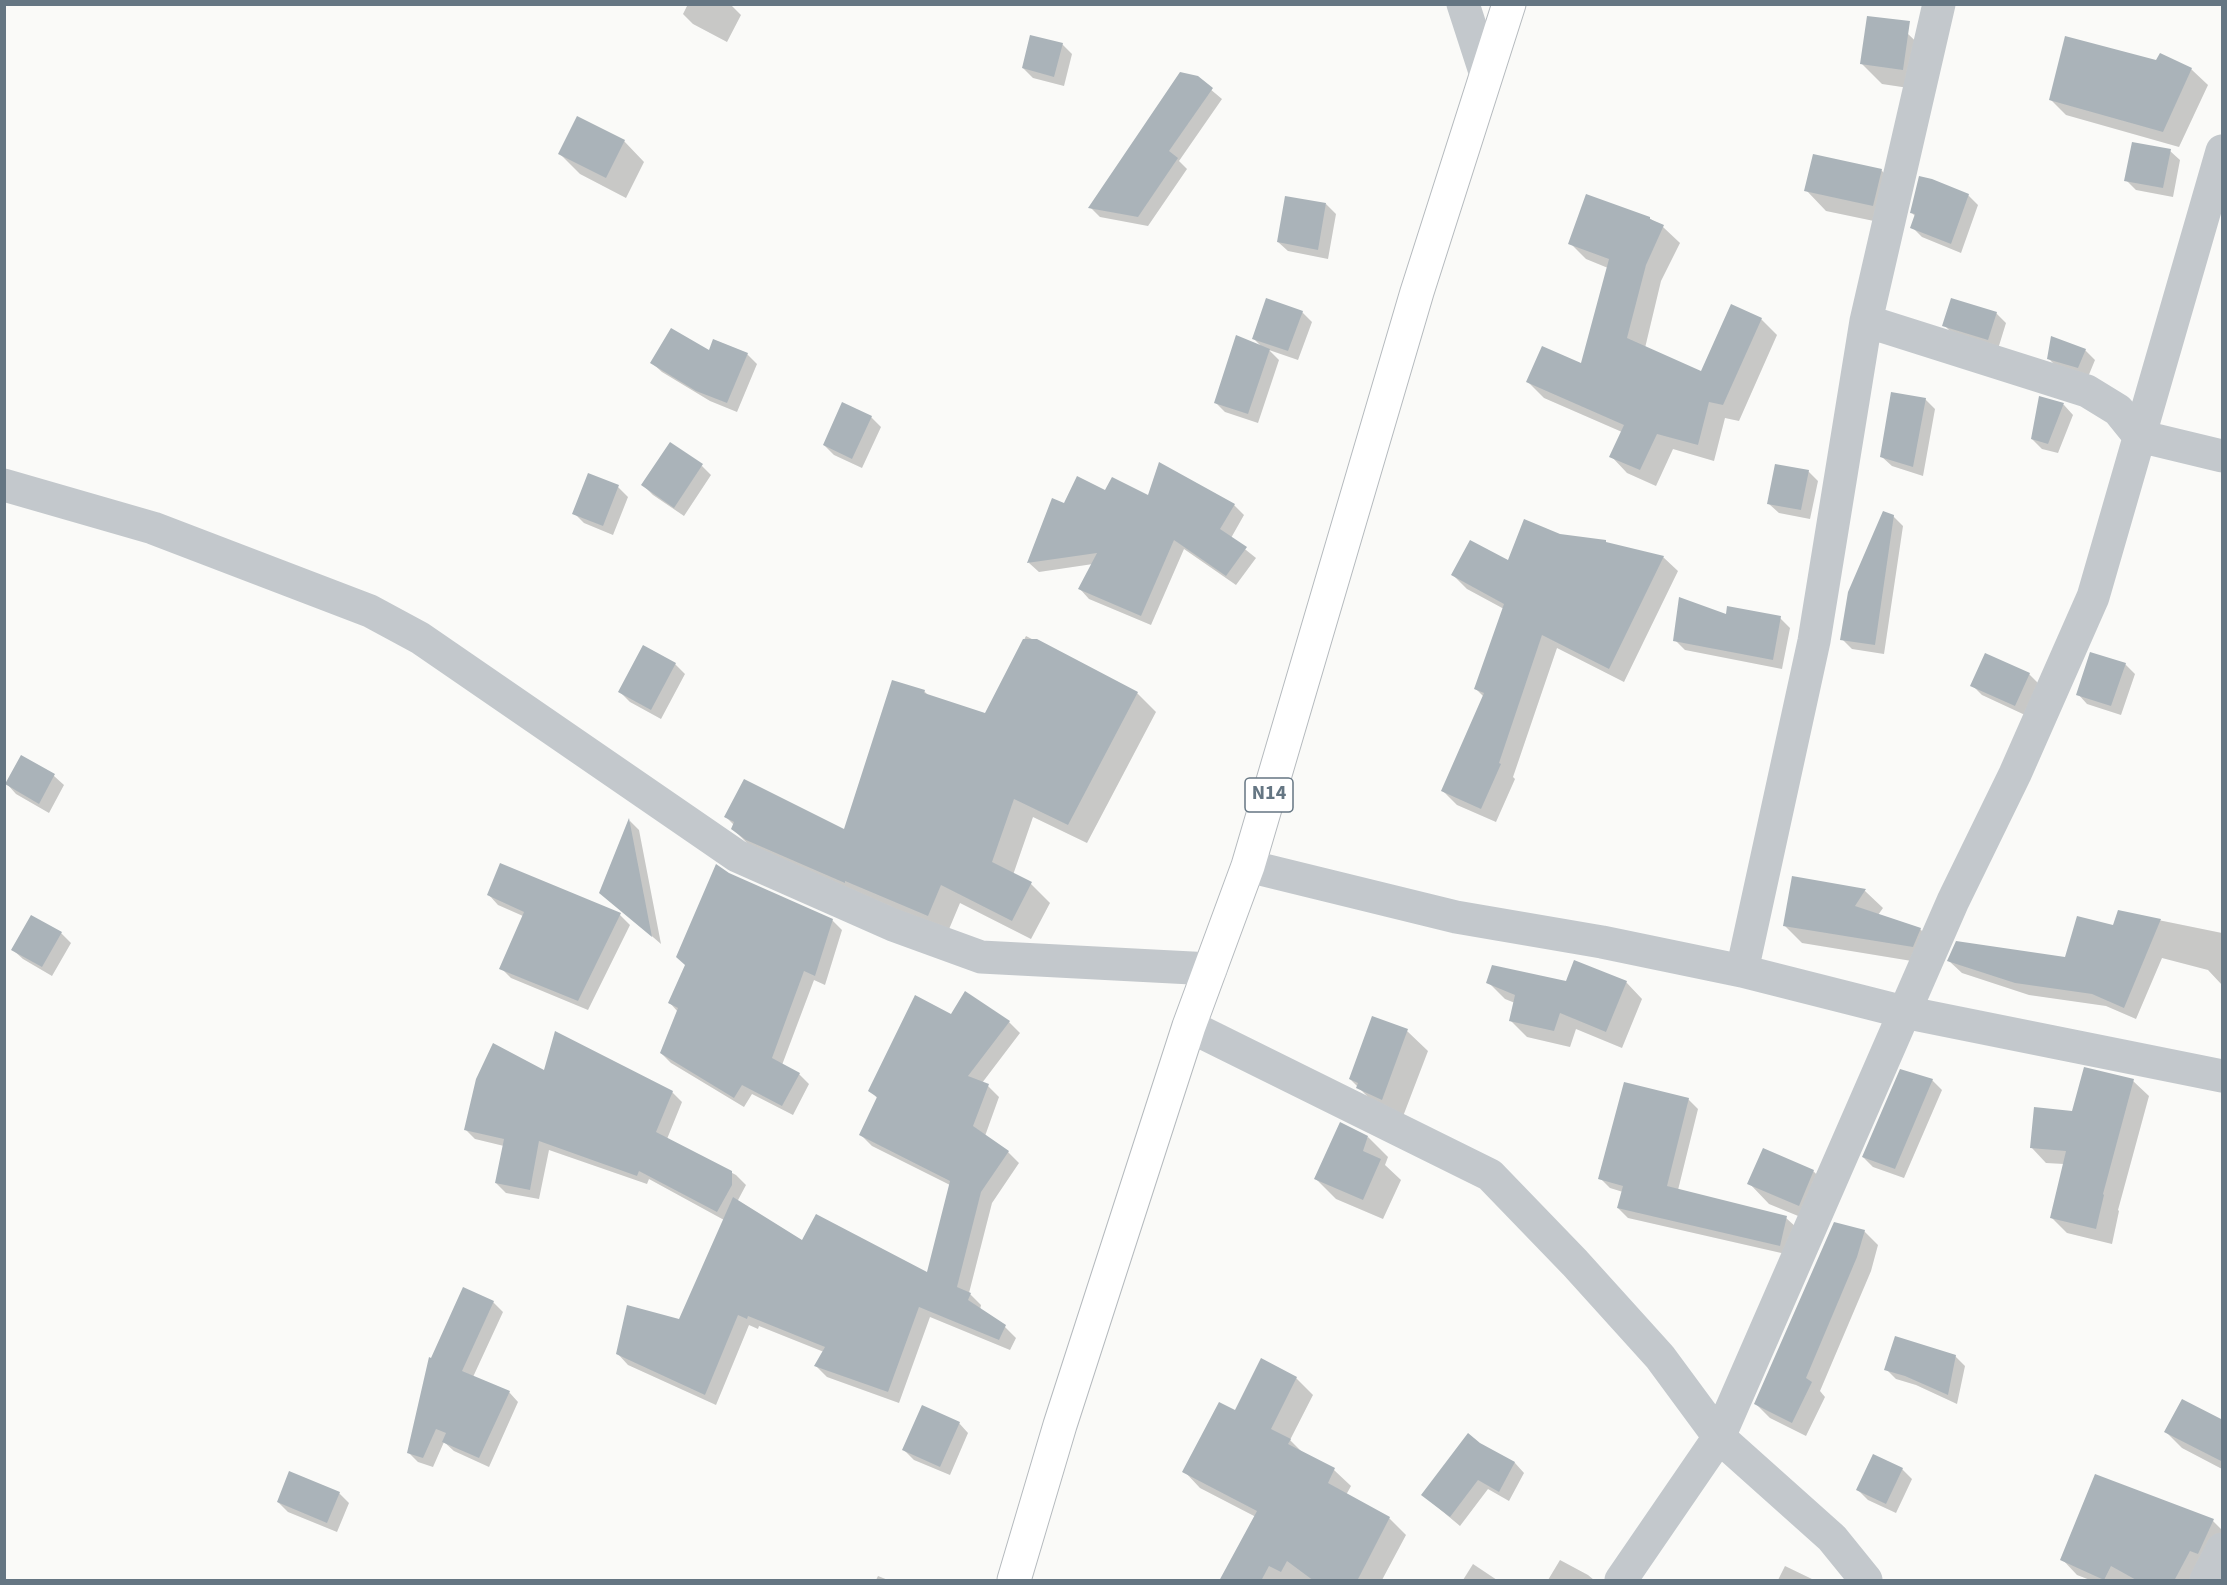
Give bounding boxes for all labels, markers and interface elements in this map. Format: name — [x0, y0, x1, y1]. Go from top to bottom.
road number: N14 — [1245, 778, 1293, 812]

